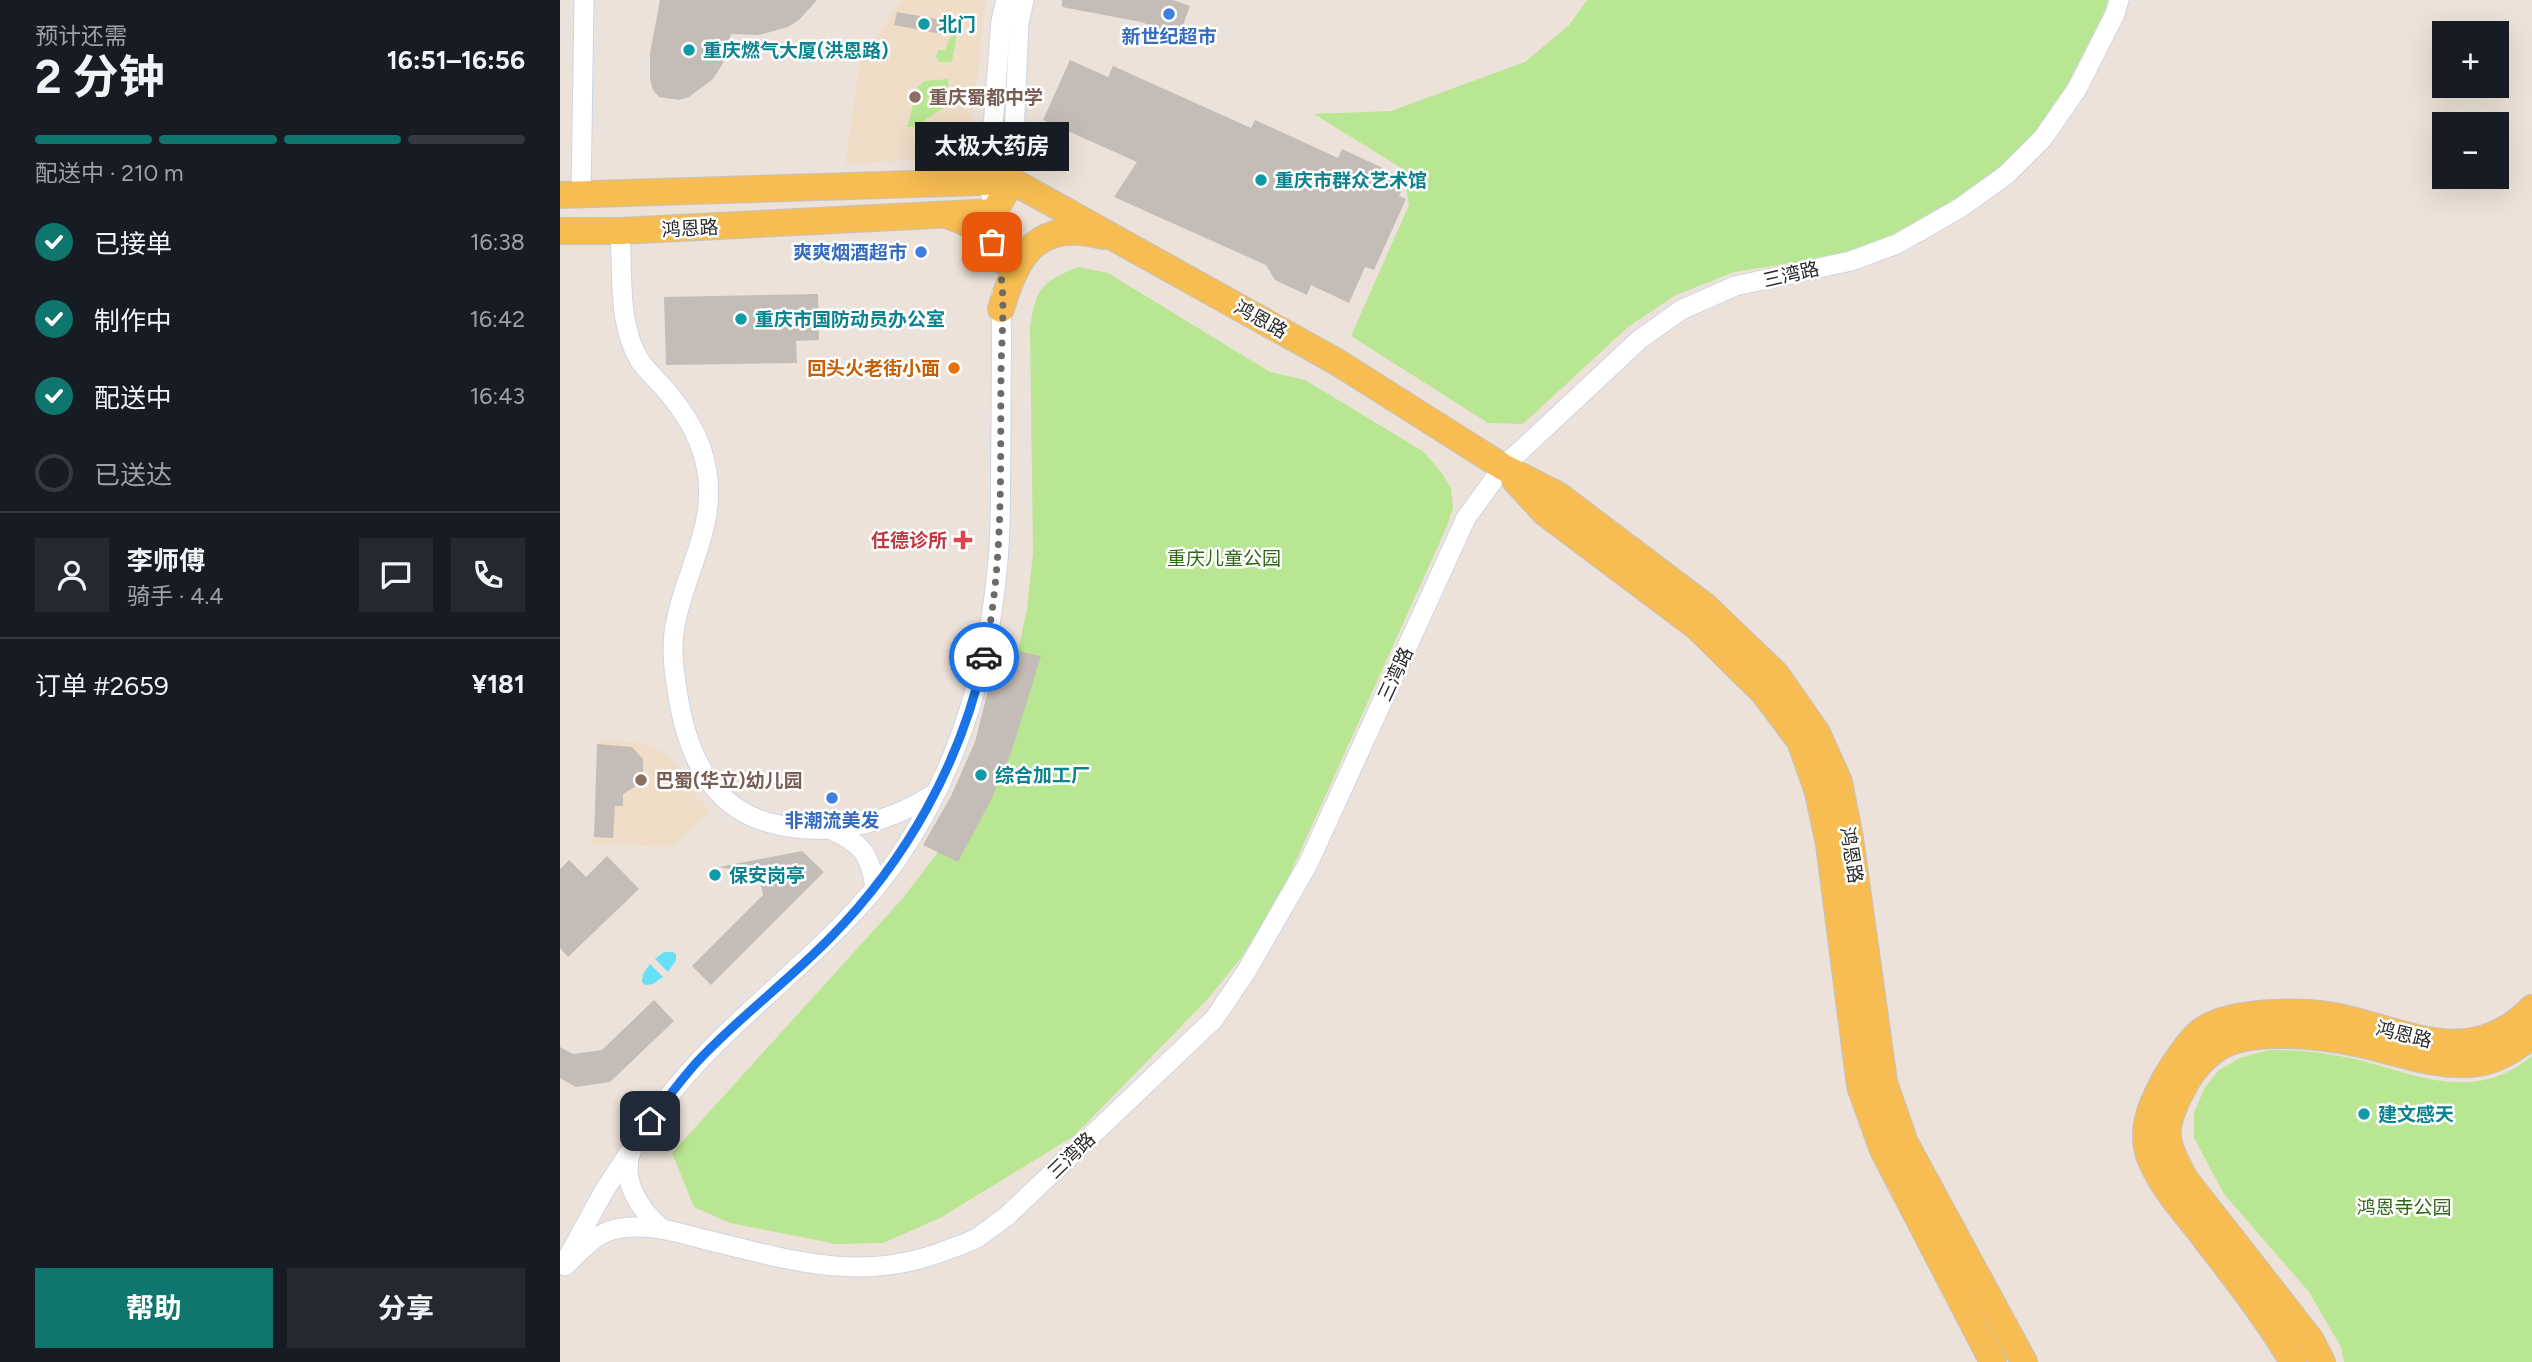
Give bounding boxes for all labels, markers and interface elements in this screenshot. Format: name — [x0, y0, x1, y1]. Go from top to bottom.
marker: 新世纪超市 — [1161, 6, 1177, 22]
place label: 北门 — [938, 13, 976, 36]
marker: 北门 — [916, 16, 932, 32]
map controls — [2432, 21, 2509, 189]
button: + — [2432, 21, 2509, 98]
text: 预计还需 — [35, 22, 127, 50]
place label: 新世纪超市 — [1121, 25, 1217, 48]
place label: 重庆燃气大厦(洪恩路) — [703, 39, 889, 62]
marker: 重庆燃气大厦(洪恩路) — [681, 42, 697, 58]
text: 16:51–16:56 — [387, 44, 525, 76]
text: 2 分钟 — [35, 49, 165, 105]
place label: 重庆蜀都中学 — [929, 86, 1043, 109]
marker: 重庆蜀都中学 — [907, 89, 923, 105]
button: − — [2432, 112, 2509, 189]
callout: 太极大药房 — [915, 123, 1069, 172]
text: 太极大药房 — [935, 132, 1050, 160]
text: 配送中 · 210 m — [35, 159, 184, 187]
place label: 重庆市群众艺术馆 — [1275, 169, 1427, 192]
marker: 重庆市群众艺术馆 — [1253, 172, 1269, 188]
pin — [962, 212, 1022, 272]
street label: 鸿恩路 — [661, 216, 719, 241]
icon: check — [35, 223, 73, 261]
icon: bag — [973, 223, 1011, 261]
text: 已接单 — [94, 228, 172, 260]
text: 16:38 — [470, 228, 525, 256]
place label: 爽爽烟酒超市 — [793, 241, 907, 264]
marker: 爽爽烟酒超市 — [913, 244, 929, 260]
street label: 三湾路 — [1761, 257, 1821, 292]
street label: 鸿恩路 — [1230, 296, 1291, 343]
icon: check — [35, 300, 73, 338]
text: 制作中 — [94, 305, 172, 337]
text: 16:42 — [470, 305, 525, 333]
place label: 重庆市国防动员办公室 — [755, 308, 945, 331]
marker: 重庆市国防动员办公室 — [733, 311, 749, 327]
place label: 回头火老街小面 — [807, 357, 940, 380]
marker: 回头火老街小面 — [946, 360, 962, 376]
icon: check — [35, 377, 73, 415]
text: 配送中 — [94, 382, 172, 414]
text: 16:43 — [470, 382, 525, 410]
text: 已送达 — [94, 459, 172, 491]
place label: 任德诊所 — [871, 529, 947, 552]
marker: 任德诊所 — [953, 530, 973, 550]
button: person — [35, 538, 109, 612]
button: chat — [359, 538, 433, 612]
button: phone — [451, 538, 525, 612]
text: 李师傅 — [127, 545, 205, 577]
park label: 重庆儿童公园 — [1167, 547, 1281, 570]
text: 骑手 · 4.4 — [127, 582, 224, 610]
courier — [949, 622, 1019, 692]
icon: car — [965, 638, 1003, 676]
street label: 三湾路 — [1373, 644, 1418, 705]
text: ¥181 — [472, 668, 525, 700]
text: 订单 #2659 — [35, 670, 169, 702]
place label: 综合加工厂 — [995, 764, 1090, 787]
marker: 综合加工厂 — [973, 767, 989, 783]
place label: 巴蜀(华立)幼儿园 — [655, 769, 803, 792]
marker: 巴蜀(华立)幼儿园 — [633, 772, 649, 788]
marker: 非潮流美发 — [824, 790, 840, 806]
place label: 非潮流美发 — [784, 809, 880, 832]
street label: 鸿恩路 — [1836, 825, 1867, 885]
place label: 保安岗亭 — [729, 864, 805, 887]
marker: 保安岗亭 — [707, 867, 723, 883]
street label: 鸿恩路 — [2373, 1016, 2434, 1053]
pin — [620, 1091, 680, 1151]
icon: home — [631, 1102, 669, 1140]
place label: 建文感天 — [2378, 1103, 2454, 1126]
marker: 建文感天 — [2356, 1106, 2372, 1122]
street label: 三湾路 — [1043, 1127, 1100, 1183]
park label: 鸿恩寺公园 — [2356, 1196, 2452, 1219]
button: 帮助 — [35, 1268, 273, 1348]
button: 分享 — [287, 1268, 525, 1348]

